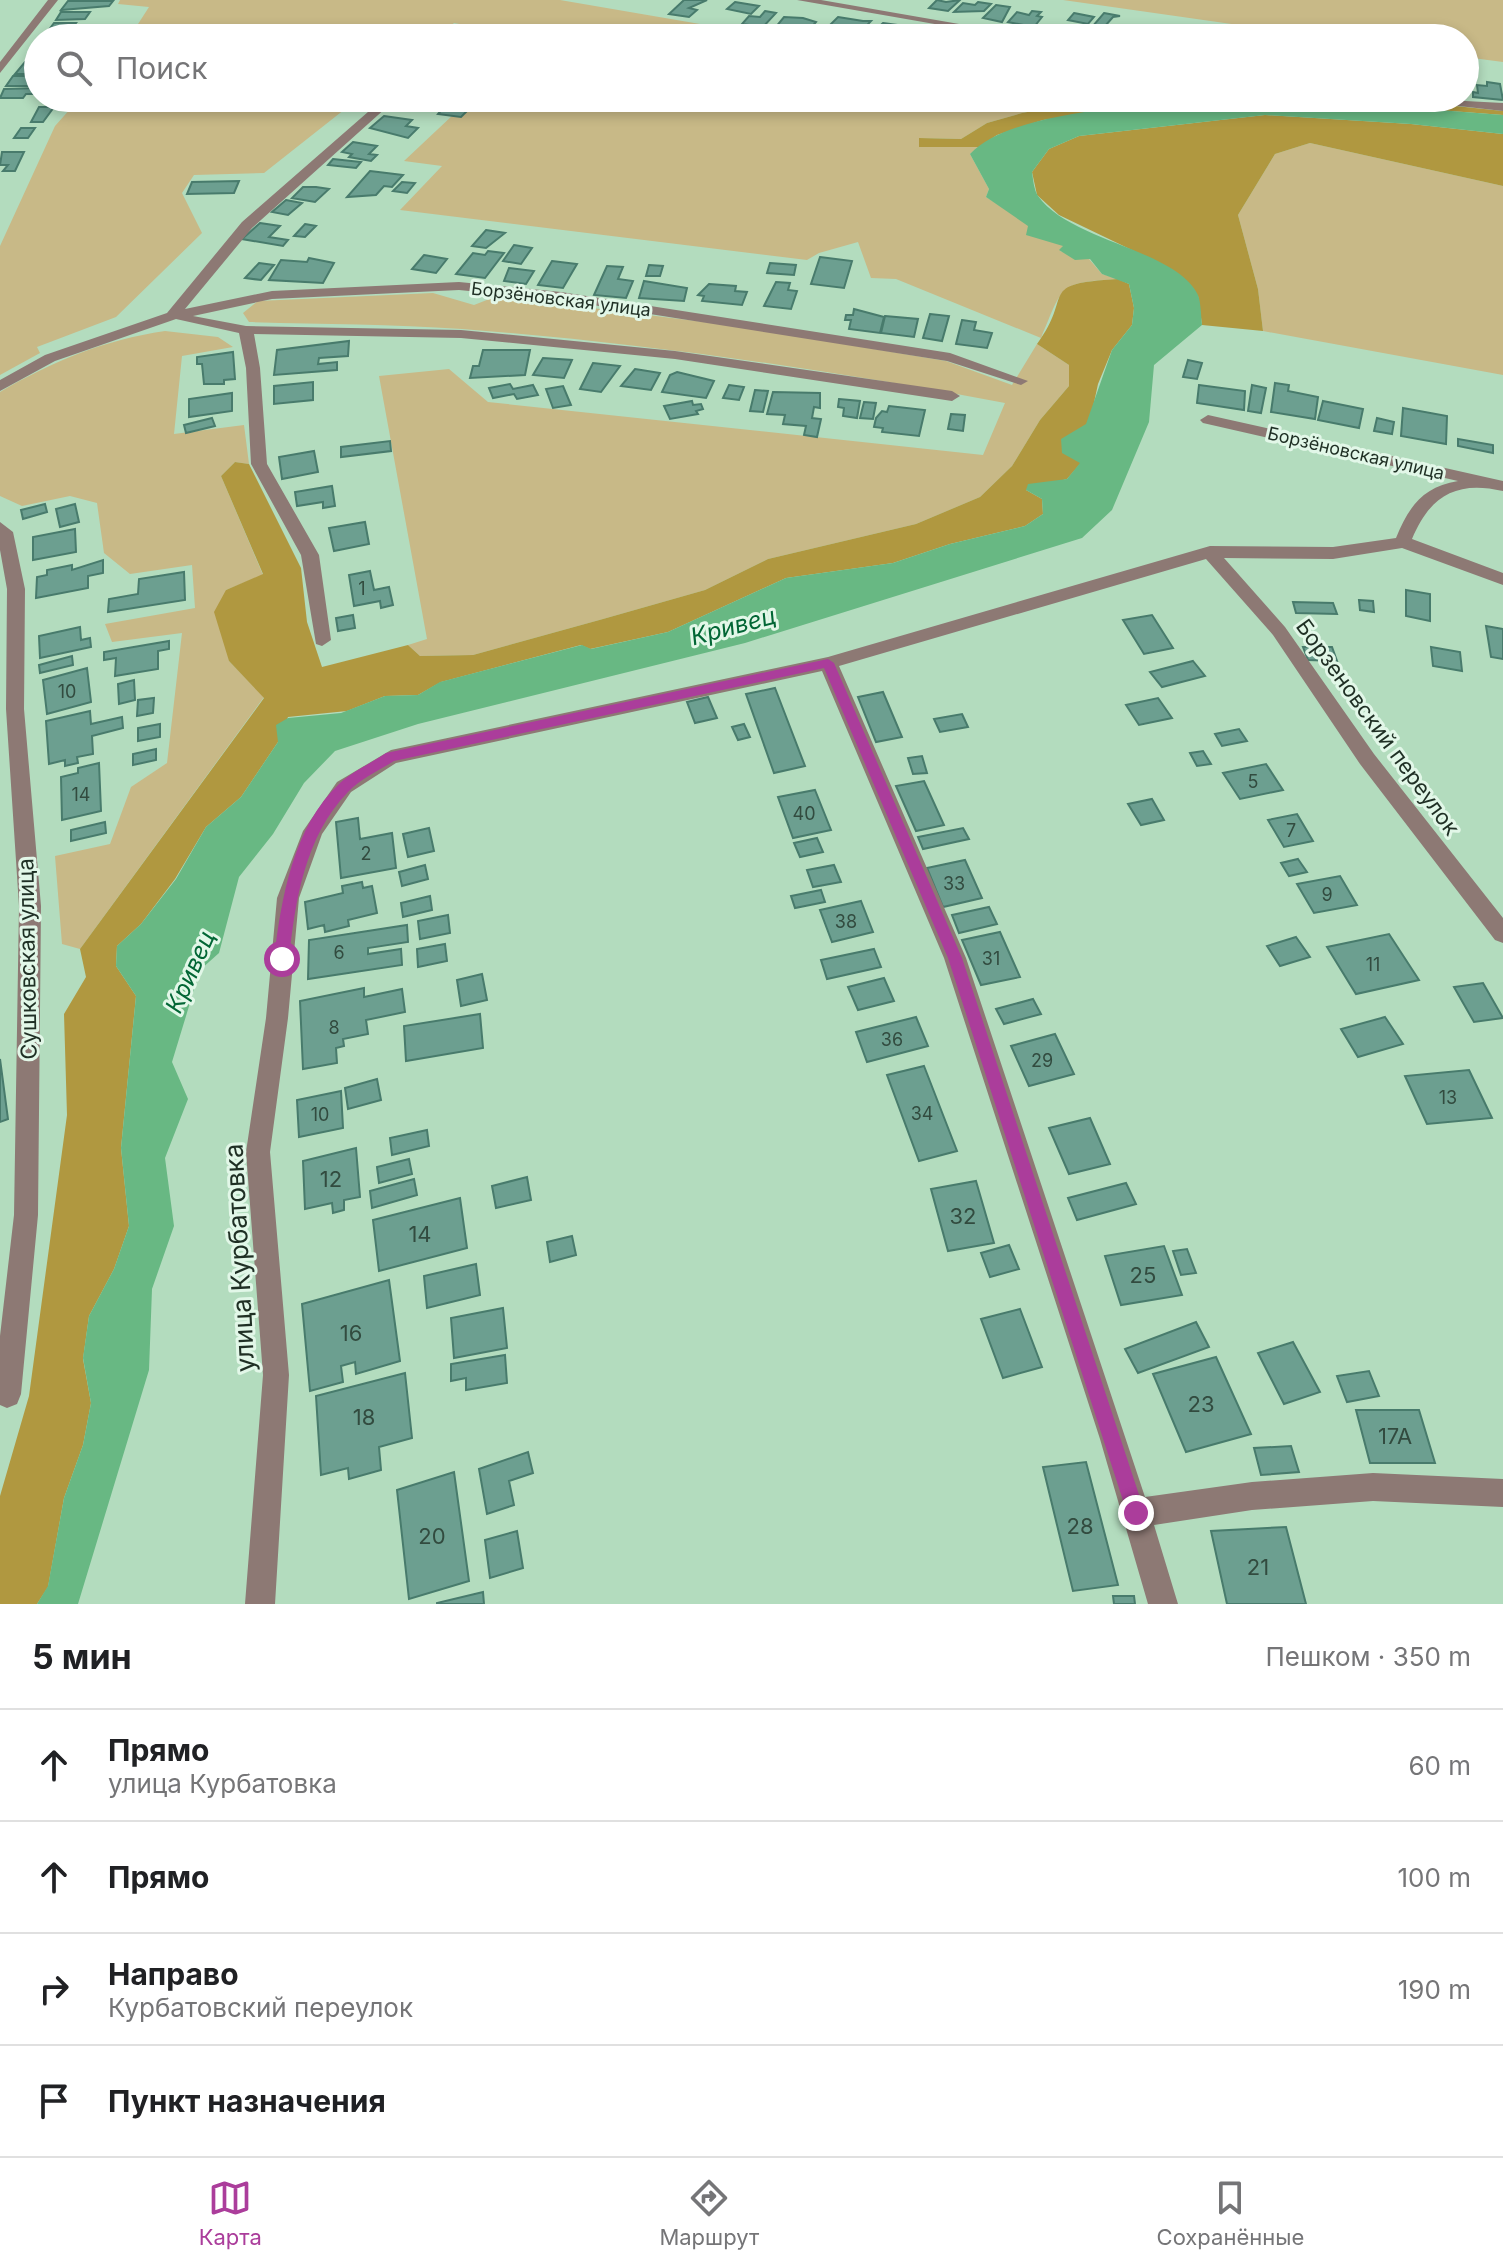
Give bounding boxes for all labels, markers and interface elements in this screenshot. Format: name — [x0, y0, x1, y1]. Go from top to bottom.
search box — [24, 24, 1479, 112]
icon: search — [52, 46, 96, 90]
text: Поиск — [116, 50, 207, 86]
street label: Борзёновская улица — [470, 278, 652, 320]
street label: Борзёновская улица — [1266, 422, 1446, 484]
house number: 1 — [358, 578, 366, 599]
water label: Кривец — [687, 601, 779, 651]
street label: Борзеновский переулок — [1291, 614, 1465, 840]
house number: 10 — [58, 681, 76, 702]
house number: 5 — [1248, 771, 1258, 792]
house number: 14 — [72, 784, 90, 805]
house number: 40 — [793, 803, 815, 824]
house number: 7 — [1286, 820, 1296, 841]
house number: 2 — [361, 843, 371, 864]
street label: Сушковская улица — [12, 858, 42, 1060]
house number: 33 — [943, 873, 965, 894]
house number: 9 — [1321, 884, 1333, 905]
house number: 38 — [835, 911, 857, 932]
water label: Кривец — [159, 926, 221, 1018]
route start — [264, 941, 300, 977]
house number: 6 — [333, 942, 345, 963]
house number: 31 — [982, 948, 1000, 969]
house number: 11 — [1366, 954, 1380, 975]
house number: 8 — [328, 1017, 340, 1038]
house number: 36 — [881, 1029, 903, 1050]
house number: 29 — [1031, 1050, 1053, 1071]
house number: 13 — [1439, 1087, 1457, 1108]
house number: 34 — [911, 1103, 933, 1124]
house number: 10 — [311, 1104, 329, 1125]
street label: улица Курбатовка — [218, 1143, 260, 1373]
house number: 12 — [320, 1166, 342, 1192]
house number: 32 — [949, 1203, 977, 1229]
house number: 14 — [408, 1221, 432, 1247]
house number: 25 — [1130, 1262, 1156, 1288]
house number: 16 — [340, 1320, 362, 1346]
house number: 23 — [1187, 1391, 1215, 1417]
house number: 18 — [353, 1404, 375, 1430]
house number: 17А — [1378, 1423, 1412, 1449]
route end — [1118, 1495, 1154, 1531]
house number: 28 — [1066, 1513, 1094, 1539]
house number: 20 — [418, 1523, 446, 1549]
house number: 21 — [1247, 1554, 1269, 1580]
text: 5 мин — [32, 1636, 132, 1677]
text: Пешком · 350 m — [1266, 1641, 1471, 1672]
text: Прямо — [108, 1732, 209, 1768]
icon: ahead — [32, 1743, 76, 1787]
text: 60 m — [1408, 1750, 1471, 1781]
text: улица Курбатовка — [108, 1768, 337, 1799]
icon: ahead — [32, 1855, 76, 1899]
text: Прямо — [108, 1859, 209, 1895]
text: 100 m — [1398, 1862, 1471, 1893]
text: Направо — [108, 1956, 239, 1992]
icon: right — [32, 1967, 76, 2011]
text: 190 m — [1398, 1974, 1471, 2005]
text: Курбатовский переулок — [108, 1992, 413, 2023]
icon: arrive — [32, 2079, 76, 2123]
text: Пункт назначения — [108, 2083, 386, 2119]
tab: Карта — [199, 2176, 262, 2250]
tab: Маршрут — [659, 2176, 759, 2250]
tab: Сохранённые — [1157, 2176, 1304, 2250]

